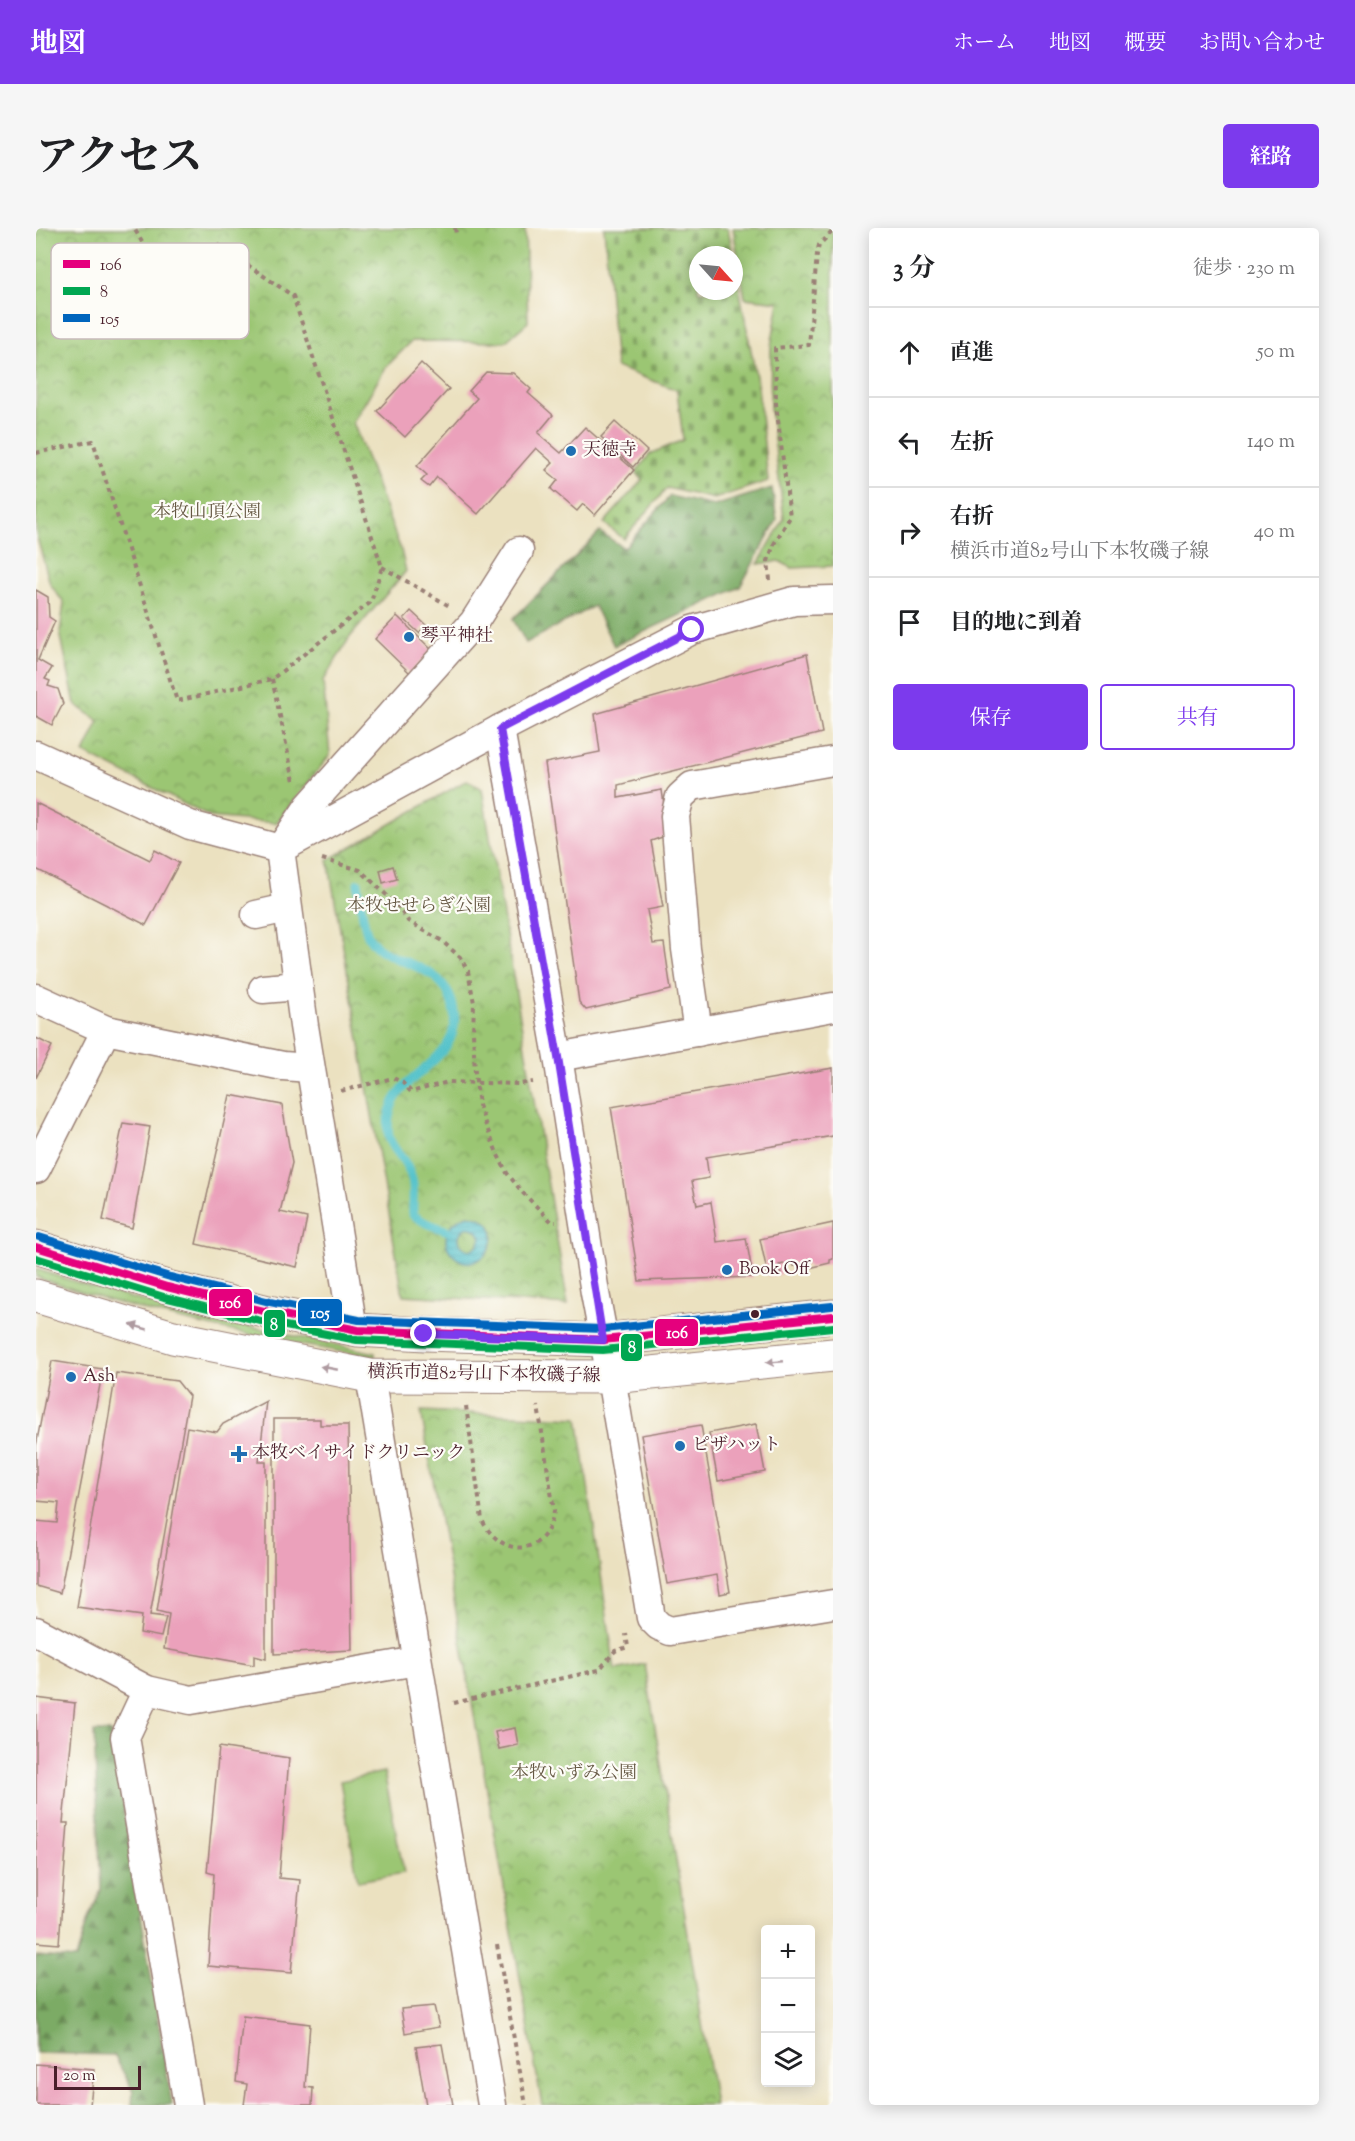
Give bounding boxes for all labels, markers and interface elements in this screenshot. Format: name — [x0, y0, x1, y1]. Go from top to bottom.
text: 地図 — [30, 25, 86, 65]
text: ホーム — [953, 29, 1016, 59]
text: 地図 — [1049, 29, 1091, 59]
text: 概要 — [1124, 29, 1166, 59]
text: お問い合わせ — [1199, 29, 1325, 59]
button: 経路 — [1223, 124, 1319, 188]
text: アクセス — [36, 130, 203, 190]
legend — [51, 243, 249, 339]
north arrow — [689, 246, 743, 300]
text: 3 分 — [893, 251, 935, 288]
text: 106 — [100, 255, 122, 278]
text: 徒歩 · 230 m — [1193, 255, 1295, 284]
text: 8 — [100, 282, 108, 305]
text: 105 — [100, 309, 120, 332]
icon: ahead — [893, 336, 926, 369]
text: 直進 — [950, 338, 994, 370]
text: 50 m — [1257, 338, 1295, 367]
icon: left — [893, 426, 926, 459]
text: 左折 — [950, 428, 994, 460]
text: 140 m — [1247, 428, 1295, 457]
place label: 天徳寺 — [583, 438, 637, 464]
marker: 天徳寺 — [564, 444, 578, 458]
park label: 本牧山頂公園 — [153, 500, 261, 526]
text: 右折 — [950, 502, 994, 534]
icon: right — [893, 516, 926, 549]
text: 40 m — [1254, 518, 1295, 547]
text: 横浜市道82号山下本牧磯子線 — [950, 538, 1209, 567]
icon: arrive — [893, 606, 926, 639]
text: 目的地に到着 — [950, 608, 1082, 640]
route start — [678, 616, 704, 642]
place label: 琴平神社 — [421, 624, 493, 650]
marker: 琴平神社 — [402, 630, 416, 644]
button: 保存 — [893, 684, 1088, 750]
button: 共有 — [1100, 684, 1295, 750]
park label: 本牧せせらぎ公園 — [347, 894, 491, 920]
place label: Book Off — [739, 1257, 811, 1283]
marker: Book Off — [720, 1263, 734, 1277]
line badge: 106 — [208, 1288, 253, 1317]
text: 106 — [219, 1293, 241, 1316]
line badge: 105 — [297, 1298, 343, 1327]
text: 105 — [310, 1303, 330, 1326]
unlabelled marker — [749, 1308, 761, 1320]
line badge: 8 — [263, 1309, 286, 1338]
text: 8 — [270, 1315, 278, 1338]
line badge: 106 — [654, 1318, 699, 1347]
route end — [410, 1320, 436, 1346]
one-way arrow — [130, 1322, 148, 1331]
text: 106 — [666, 1323, 688, 1346]
line badge: 8 — [620, 1333, 643, 1362]
text: 8 — [628, 1338, 636, 1361]
one-way arrow — [765, 1357, 784, 1367]
street label: 横浜市道82号山下本牧磯子線 — [367, 1360, 601, 1390]
one-way arrow — [320, 1363, 339, 1372]
place label: Ash — [83, 1364, 116, 1390]
marker: Ash — [64, 1370, 78, 1384]
place label: ピザハット — [692, 1433, 781, 1459]
marker: ピザハット — [673, 1439, 687, 1453]
place label: 本牧ベイサイドクリニック — [252, 1441, 465, 1467]
marker: 本牧ベイサイドクリニック — [230, 1445, 248, 1463]
park label: 本牧いずみ公園 — [511, 1761, 637, 1787]
map controls — [761, 1925, 815, 2087]
button: + — [761, 1925, 815, 1979]
button: − — [761, 1979, 815, 2033]
button: layers — [761, 2033, 815, 2087]
scale bar — [54, 2063, 141, 2090]
text: 20 m — [63, 2065, 96, 2088]

